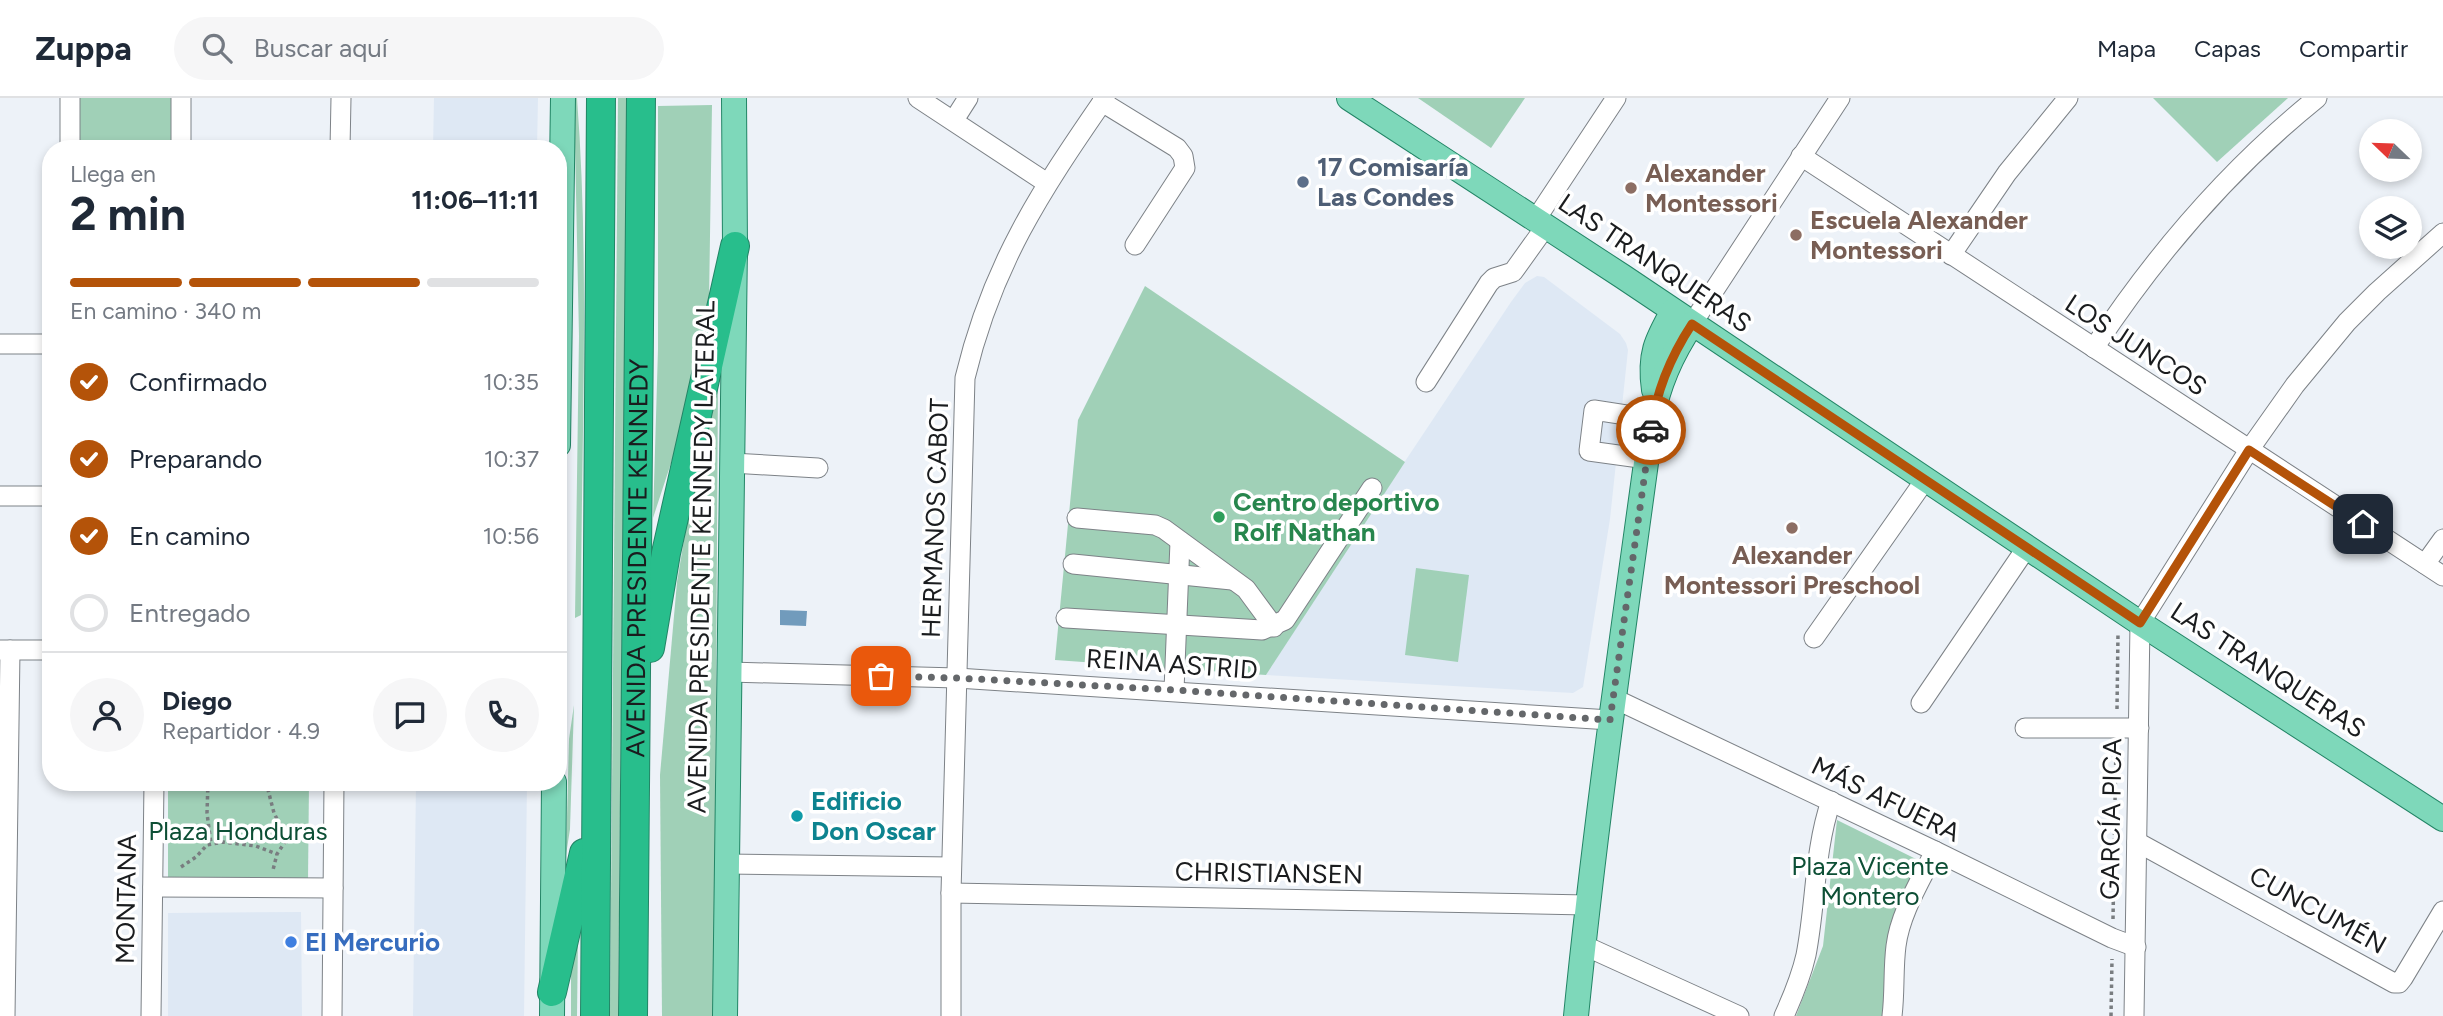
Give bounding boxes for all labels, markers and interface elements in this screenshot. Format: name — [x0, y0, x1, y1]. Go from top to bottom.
search box — [174, 17, 664, 80]
text: Zuppa — [35, 29, 132, 68]
icon: search — [198, 29, 236, 67]
text: Buscar aquí — [254, 32, 388, 64]
text: Mapa — [2097, 34, 2156, 63]
text: Capas — [2194, 34, 2261, 63]
text: Compartir — [2299, 34, 2408, 63]
north arrow — [2359, 119, 2422, 182]
map controls — [2359, 119, 2422, 259]
place label: 17 Comisaría Las Condes — [1317, 151, 1469, 213]
place label: Alexander Montessori — [1645, 157, 1778, 219]
text: Llega en — [70, 160, 156, 188]
marker: 17 Comisaría Las Condes — [1295, 174, 1311, 190]
marker: Alexander Montessori — [1623, 180, 1639, 196]
text: 11:06–11:11 — [411, 184, 539, 216]
text: 2 min — [70, 186, 186, 242]
street label: LAS TRANQUERAS — [1552, 187, 1758, 339]
button: layers — [2359, 196, 2422, 259]
place label: Escuela Alexander Montessori — [1810, 204, 2028, 266]
marker: Escuela Alexander Montessori — [1788, 227, 1804, 243]
street label: LOS JUNCOS — [2059, 287, 2213, 403]
text: En camino · 340 m — [70, 297, 261, 325]
street label: AVENIDA PRESIDENTE KENNEDY LATERAL — [681, 300, 721, 814]
street label: AVENIDA PRESIDENTE KENNEDY — [619, 358, 655, 758]
icon: check — [70, 363, 108, 401]
text: Confirmado — [129, 366, 267, 398]
text: 10:35 — [483, 368, 539, 396]
courier — [1616, 395, 1686, 465]
street label: HERMANOS CABOT — [915, 397, 955, 638]
icon: car — [1632, 411, 1670, 449]
icon: check — [70, 440, 108, 478]
text: Preparando — [129, 443, 262, 475]
text: 10:37 — [484, 445, 539, 473]
place label: Centro deportivo Rolf Nathan — [1233, 486, 1440, 548]
pin — [2333, 494, 2393, 554]
icon: home — [2344, 505, 2382, 543]
marker: Centro deportivo Rolf Nathan — [1211, 509, 1227, 525]
icon: check — [70, 517, 108, 555]
text: En camino — [129, 520, 250, 552]
marker: Alexander Montessori Preschool — [1784, 520, 1800, 536]
text: 10:56 — [483, 522, 539, 550]
place label: Alexander Montessori Preschool — [1664, 539, 1920, 601]
street label: LAS TRANQUERAS — [2165, 595, 2371, 745]
text: Entregado — [129, 597, 251, 629]
street label: REINA ASTRID — [1085, 642, 1259, 686]
pin — [851, 646, 911, 706]
icon: bag — [862, 657, 900, 695]
button: person — [70, 678, 144, 752]
button: chat — [373, 678, 447, 752]
button: phone — [465, 678, 539, 752]
text: Diego — [162, 685, 232, 717]
text: Repartidor · 4.9 — [162, 717, 320, 745]
street label: GARCÍA PICA — [2094, 737, 2128, 900]
street label: MÁS AFUERA — [1806, 749, 1966, 849]
place label: Edificio Don Oscar — [811, 785, 936, 847]
marker: Edificio Don Oscar — [789, 808, 805, 824]
park label: Plaza Honduras — [148, 815, 328, 847]
street label: MONTANA — [109, 833, 143, 964]
park label: Plaza Vicente Montero — [1791, 850, 1949, 912]
street label: CHRISTIANSEN — [1175, 855, 1363, 891]
street label: CUNCUMÉN — [2244, 859, 2392, 961]
place label: El Mercurio — [305, 926, 440, 958]
marker: El Mercurio — [283, 934, 299, 950]

